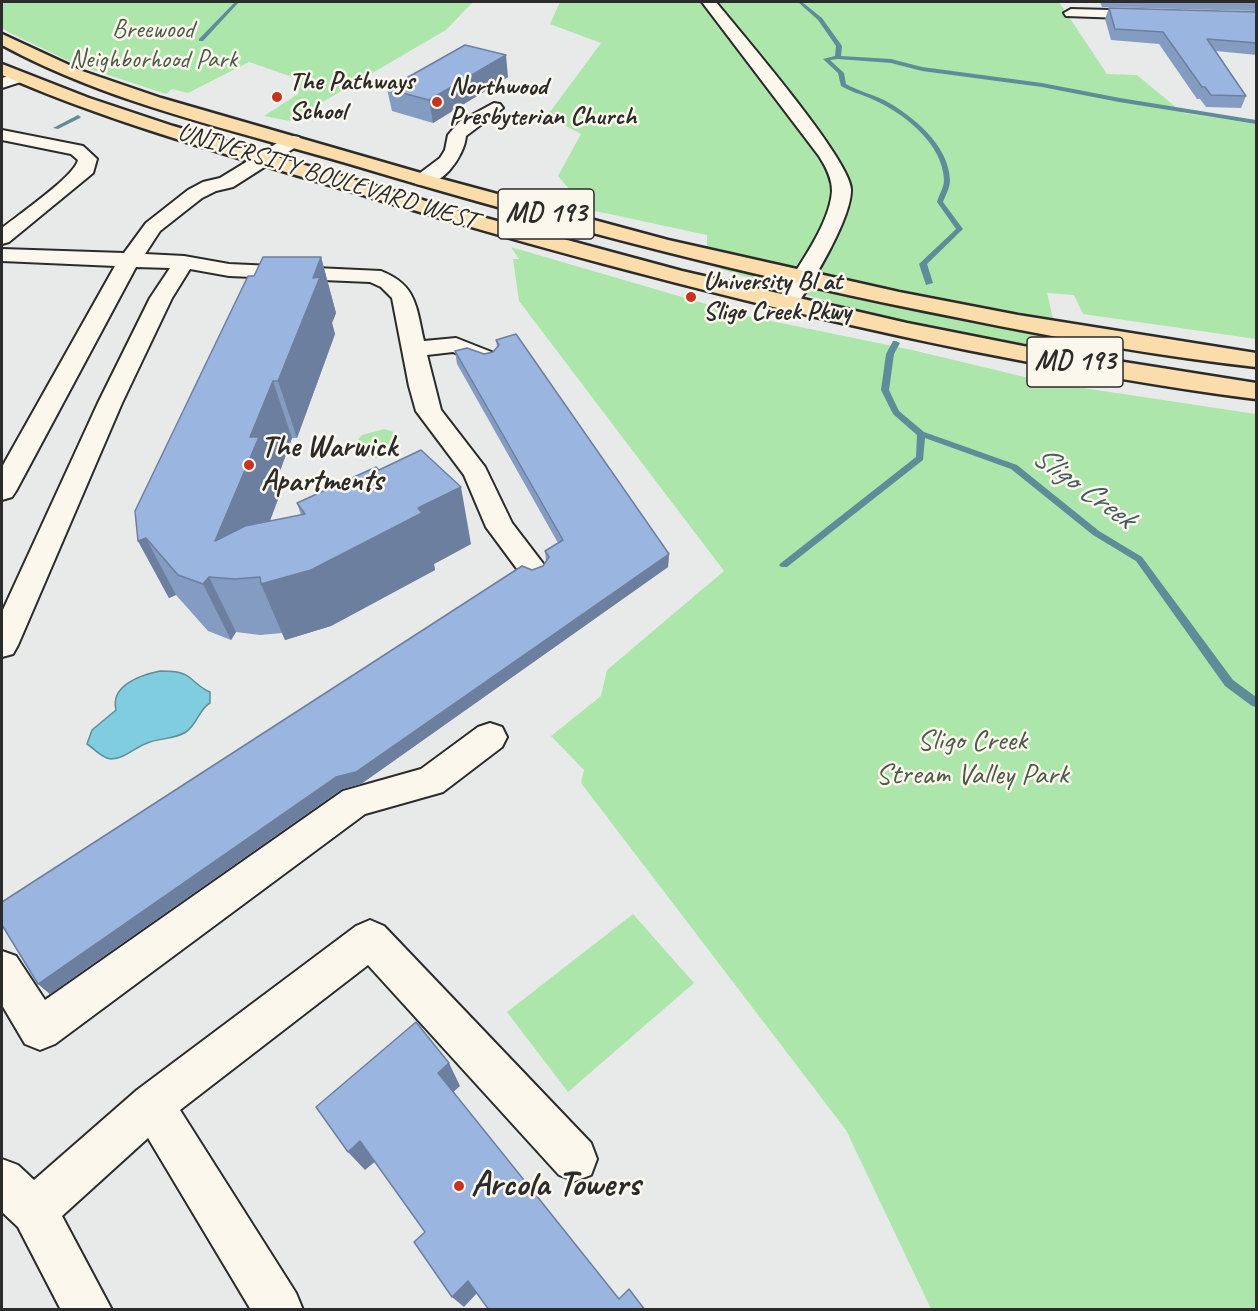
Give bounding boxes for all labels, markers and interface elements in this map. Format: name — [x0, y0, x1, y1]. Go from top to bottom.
park label: Breewood Neighborhood Park — [69, 14, 237, 76]
place label: The Pathways School — [289, 66, 414, 128]
place label: Northwood Presbyterian Church — [449, 71, 636, 132]
marker: The Pathways School — [270, 90, 284, 104]
marker: Northwood Presbyterian Church — [430, 95, 444, 109]
street label: UNIVERSITY BOULEVARD WEST — [174, 117, 480, 237]
road number: MD 193 — [498, 189, 594, 239]
place label: University Bl at Sligo Creek Pkwy — [703, 266, 851, 328]
marker: University Bl at Sligo Creek Pkwy — [684, 290, 698, 304]
road number: MD 193 — [1027, 337, 1123, 387]
place label: The Warwick Apartments — [261, 430, 397, 500]
water label: Sligo Creek — [1024, 438, 1142, 538]
marker: The Warwick Apartments — [242, 458, 256, 472]
park label: Sligo Creek Stream Valley Park — [875, 723, 1069, 794]
place label: Arcola Towers — [471, 1164, 640, 1208]
marker: Arcola Towers — [452, 1179, 466, 1193]

